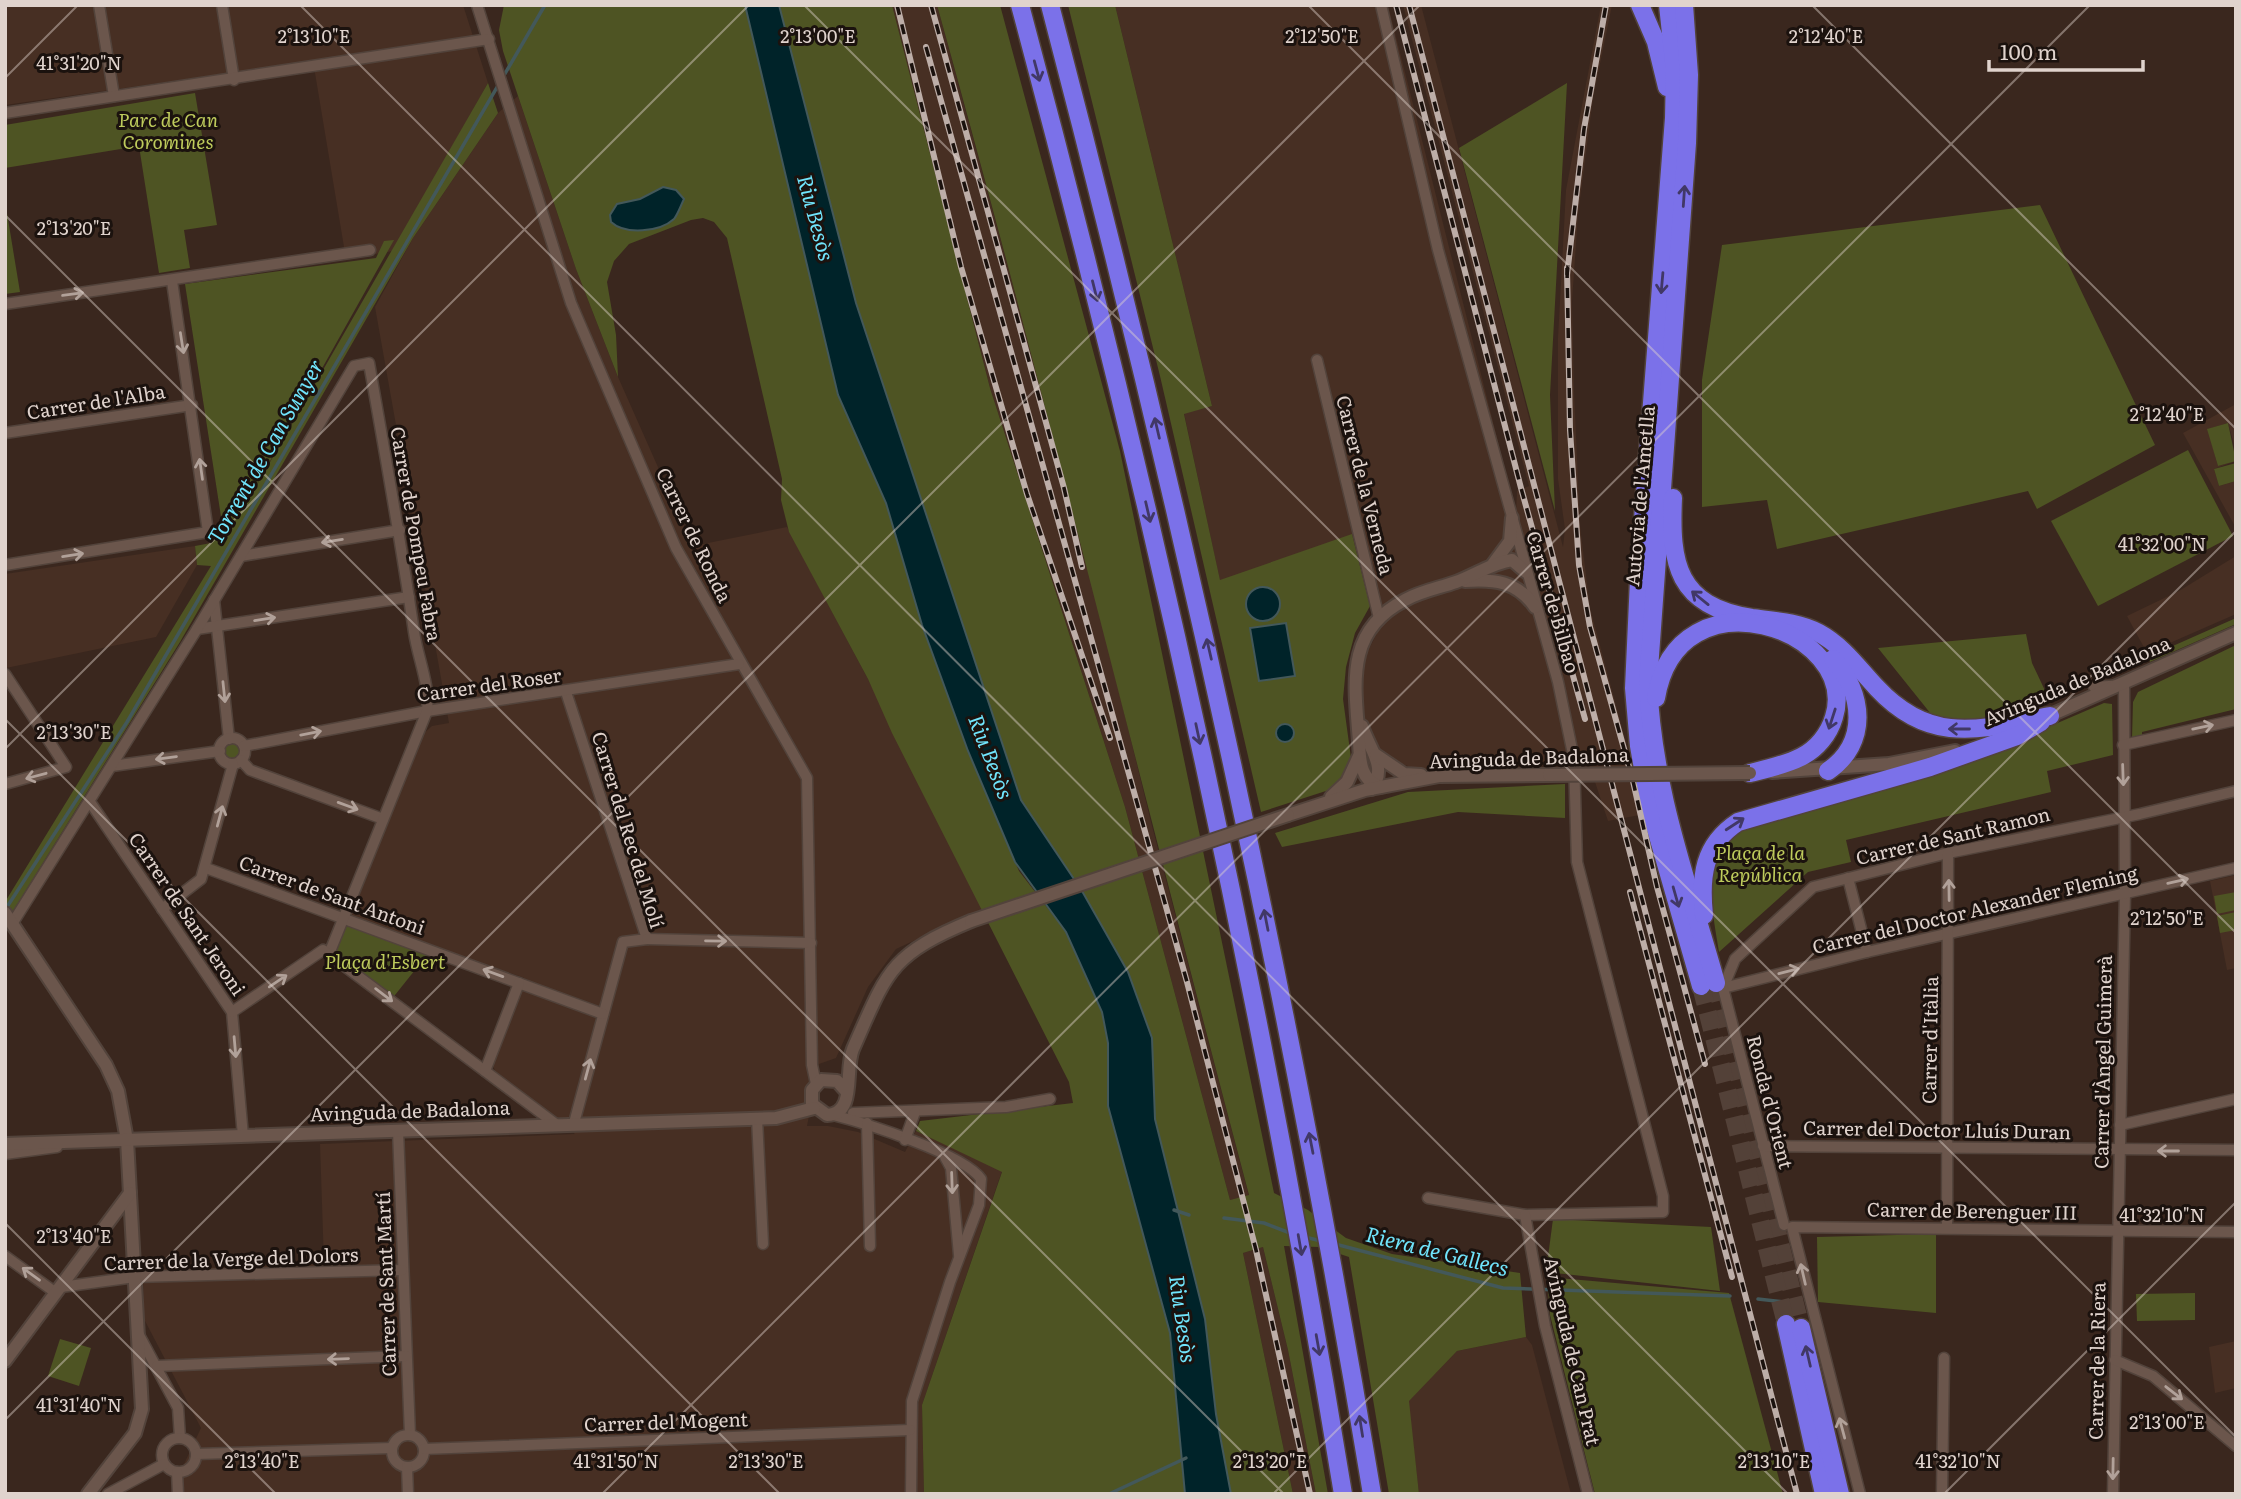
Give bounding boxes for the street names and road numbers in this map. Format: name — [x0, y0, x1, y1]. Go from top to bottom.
street label: Carrer de l'Alba — [25, 376, 168, 426]
street label: Carrer de la Verneda — [1330, 392, 1402, 578]
street label: Autovia de l'Ametlla — [1617, 404, 1661, 587]
street label: Carrer de Pompeu Fabra — [384, 424, 450, 644]
street label: Carrer de Ronda — [650, 462, 740, 607]
street label: Carrer de Bilbao — [1520, 527, 1588, 676]
street label: Avinguda de Badalona — [1979, 628, 2175, 732]
street label: Carrer del Roser — [415, 660, 563, 708]
street label: Carrer del Rec del Molí — [586, 728, 672, 931]
street label: Avinguda de Badalona — [1428, 739, 1630, 774]
street label: Carrer de Sant Ramon — [1853, 799, 2053, 871]
street label: Carrer de Sant Jeroni — [123, 826, 253, 1001]
street label: Carrer de Sant Antoni — [235, 847, 429, 941]
street label: Carrer del Doctor Alexander Fleming — [1809, 858, 2141, 960]
street label: Carrer d'Àngel Guimerà — [2086, 954, 2118, 1169]
street label: Carrer d'Itàlia — [1914, 975, 1944, 1104]
street label: Ronda d'Orient — [1741, 1032, 1801, 1172]
street label: Avinguda de Badalona — [309, 1092, 511, 1127]
street label: Carrer del Doctor Lluís Duran — [1803, 1113, 2071, 1145]
street label: Carrer de Sant Martí — [368, 1191, 402, 1377]
street label: Carrer de Berenguer III — [1867, 1194, 2077, 1226]
street label: Carrer de la Verge del Dolors — [103, 1240, 359, 1276]
street label: Avinguda de Can Prat — [1538, 1254, 1608, 1448]
street label: Carrer de la Riera — [2081, 1281, 2111, 1440]
street label: Carrer del Mogent — [584, 1404, 749, 1438]

